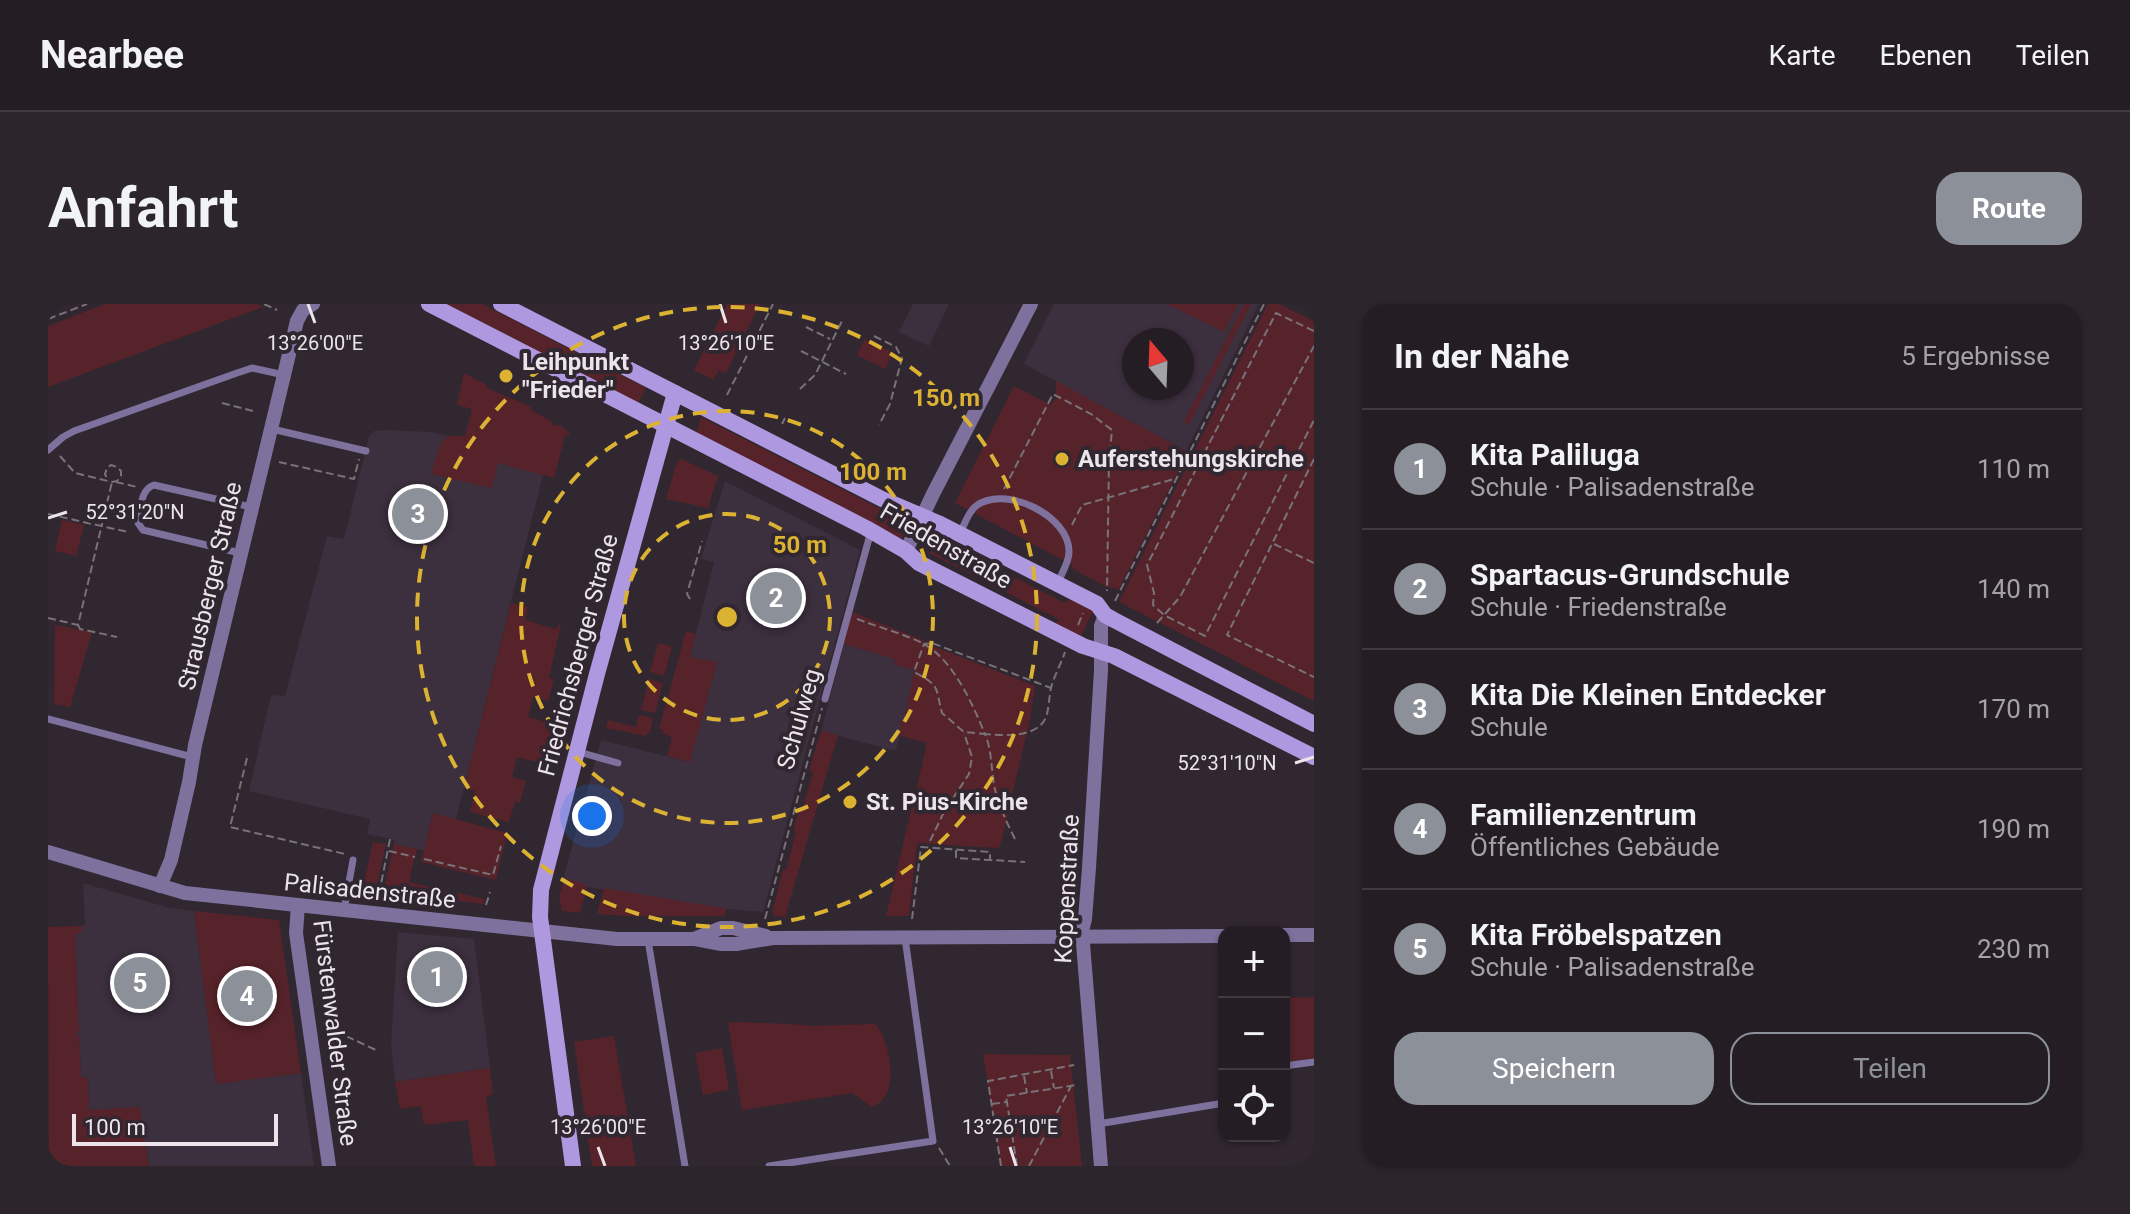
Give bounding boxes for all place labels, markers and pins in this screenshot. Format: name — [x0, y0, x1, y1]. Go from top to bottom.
place label: Leihpunkt "Frieder" — [522, 348, 629, 404]
marker: Leihpunkt "Frieder" — [497, 367, 515, 385]
place label: Auferstehungskirche — [1078, 445, 1304, 473]
marker: Auferstehungskirche — [1053, 450, 1071, 468]
pin: 3 — [392, 484, 444, 544]
pin: 2 — [750, 568, 802, 628]
centre of rings — [713, 603, 741, 631]
place label: St. Pius-Kirche — [866, 788, 1028, 816]
marker: St. Pius-Kirche — [841, 793, 859, 811]
pin: 1 — [411, 947, 463, 1007]
pin: 5 — [114, 953, 166, 1013]
pin: 4 — [221, 966, 273, 1026]

